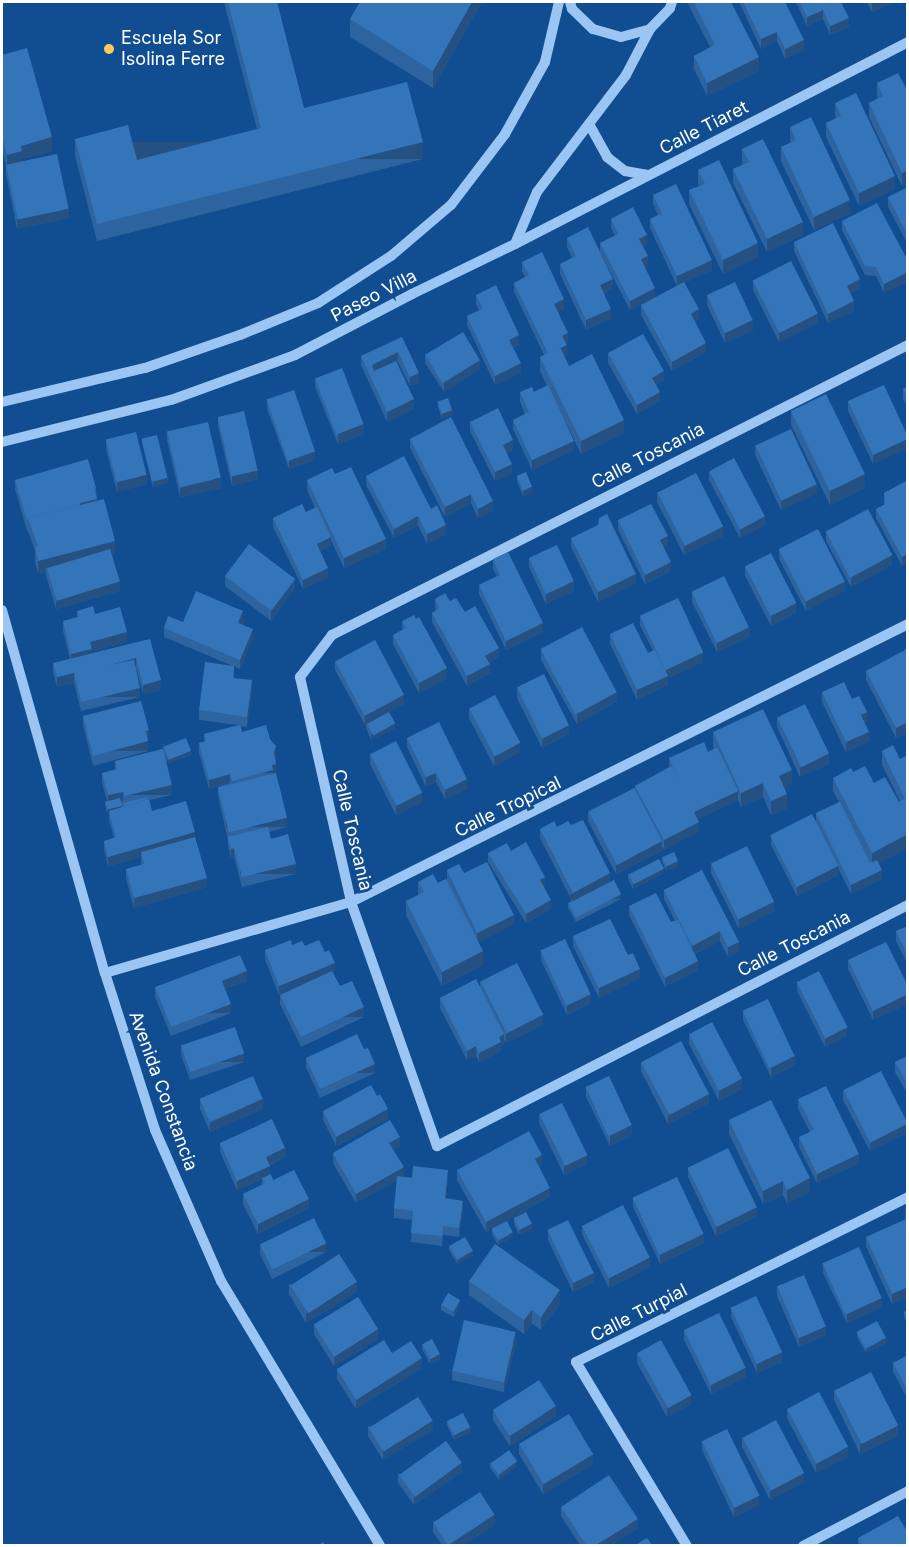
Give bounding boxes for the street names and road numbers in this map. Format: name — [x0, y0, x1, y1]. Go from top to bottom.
street label: Calle Tiaret — [656, 96, 752, 160]
street label: Paseo Villa — [328, 265, 420, 327]
street label: Calle Toscania — [588, 418, 708, 494]
street label: Calle Toscania — [328, 767, 376, 893]
street label: Calle Tropical — [451, 772, 565, 842]
street label: Calle Toscania — [734, 906, 854, 982]
street label: Avenida Constancia — [124, 1008, 202, 1174]
street label: Calle Turpial — [587, 1279, 691, 1347]

